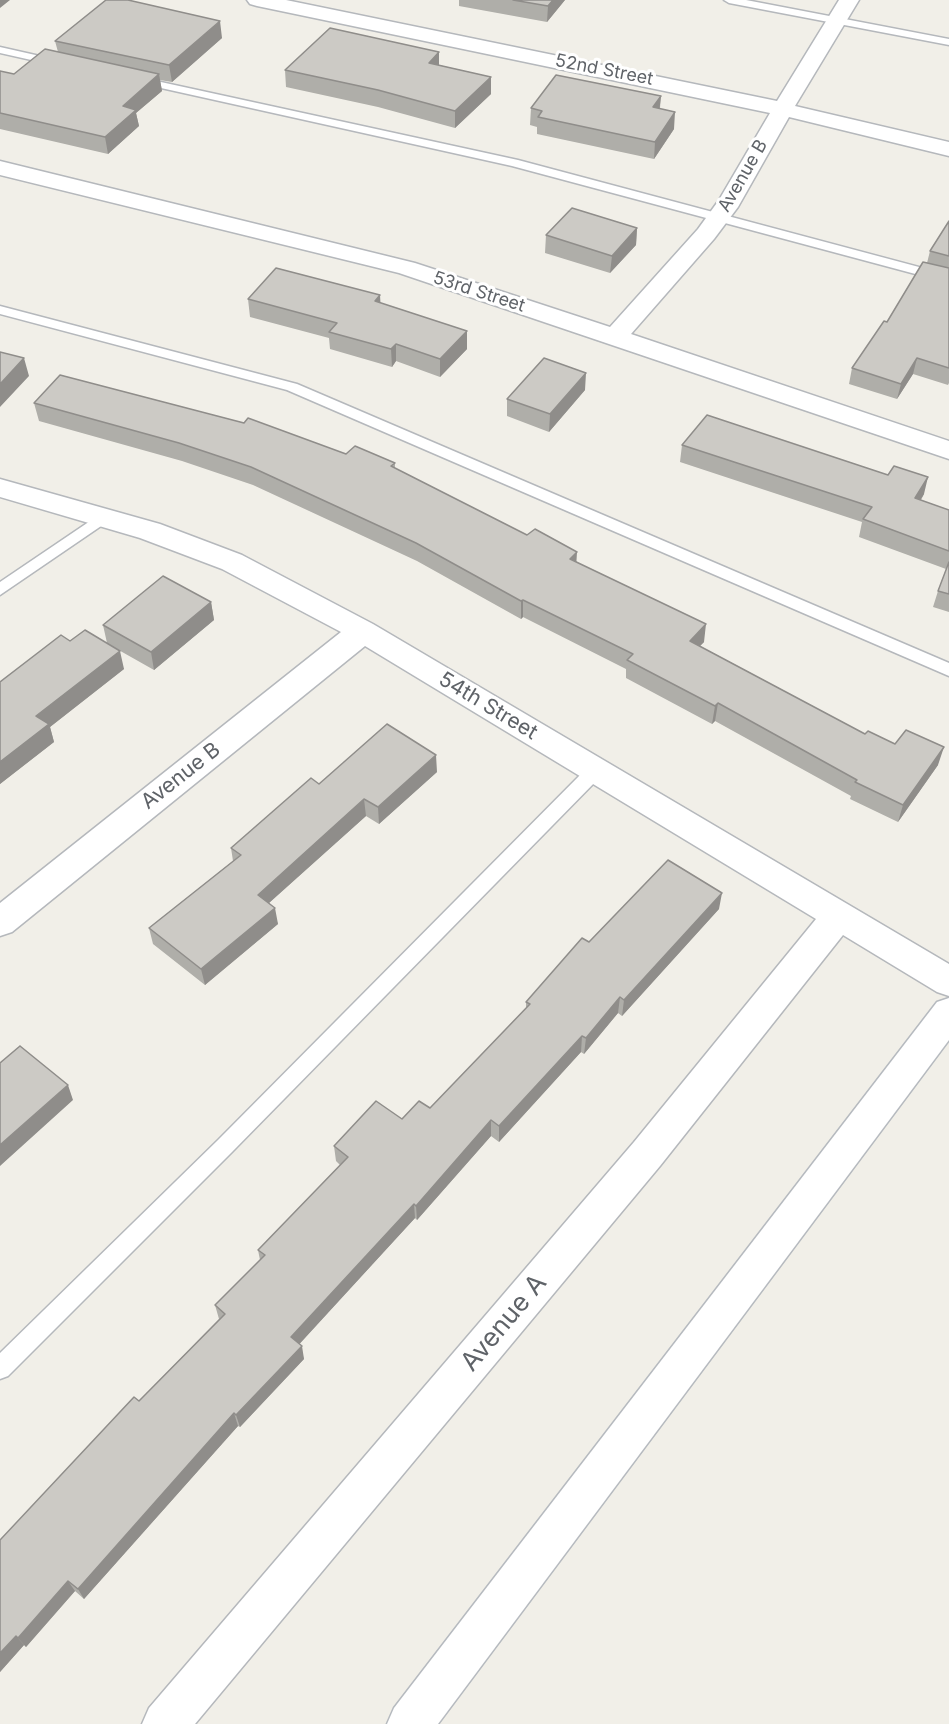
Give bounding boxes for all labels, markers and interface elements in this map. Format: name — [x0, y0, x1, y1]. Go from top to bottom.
street label: 52nd Street — [553, 50, 655, 90]
street label: Avenue B — [714, 136, 772, 216]
street label: 53rd Street — [430, 267, 528, 317]
street label: 54th Street — [434, 667, 542, 745]
street label: Avenue B — [136, 737, 226, 815]
street label: Avenue A — [455, 1268, 553, 1378]

